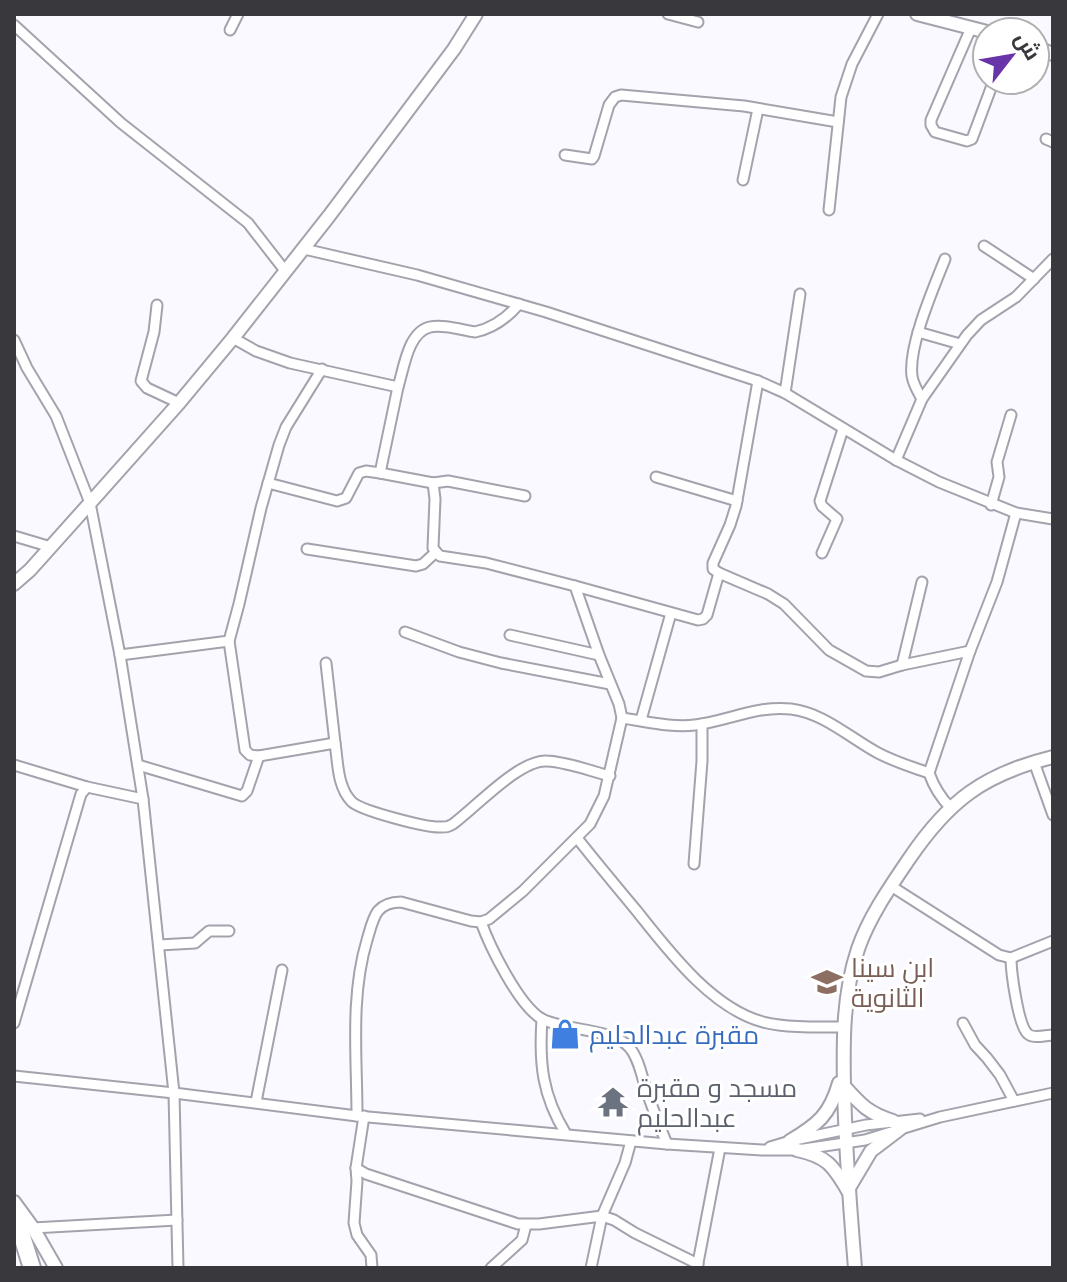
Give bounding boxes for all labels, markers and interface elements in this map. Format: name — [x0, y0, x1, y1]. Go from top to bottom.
north arrow — [971, 16, 1051, 96]
text: ش — [1009, 25, 1049, 65]
place label: ابن سينا الثانوية — [851, 949, 934, 1015]
school or university icon: ابن سينا الثانوية — [810, 965, 844, 999]
place label: مقبرة عبدالحليم — [589, 1016, 759, 1053]
shop icon: مقبرة عبدالحليم — [548, 1017, 582, 1051]
place label: مسجد و مقبرة عبدالحليم — [637, 1069, 797, 1136]
temple icon: مسجد و مقبرة عبدالحليم — [596, 1085, 630, 1119]

